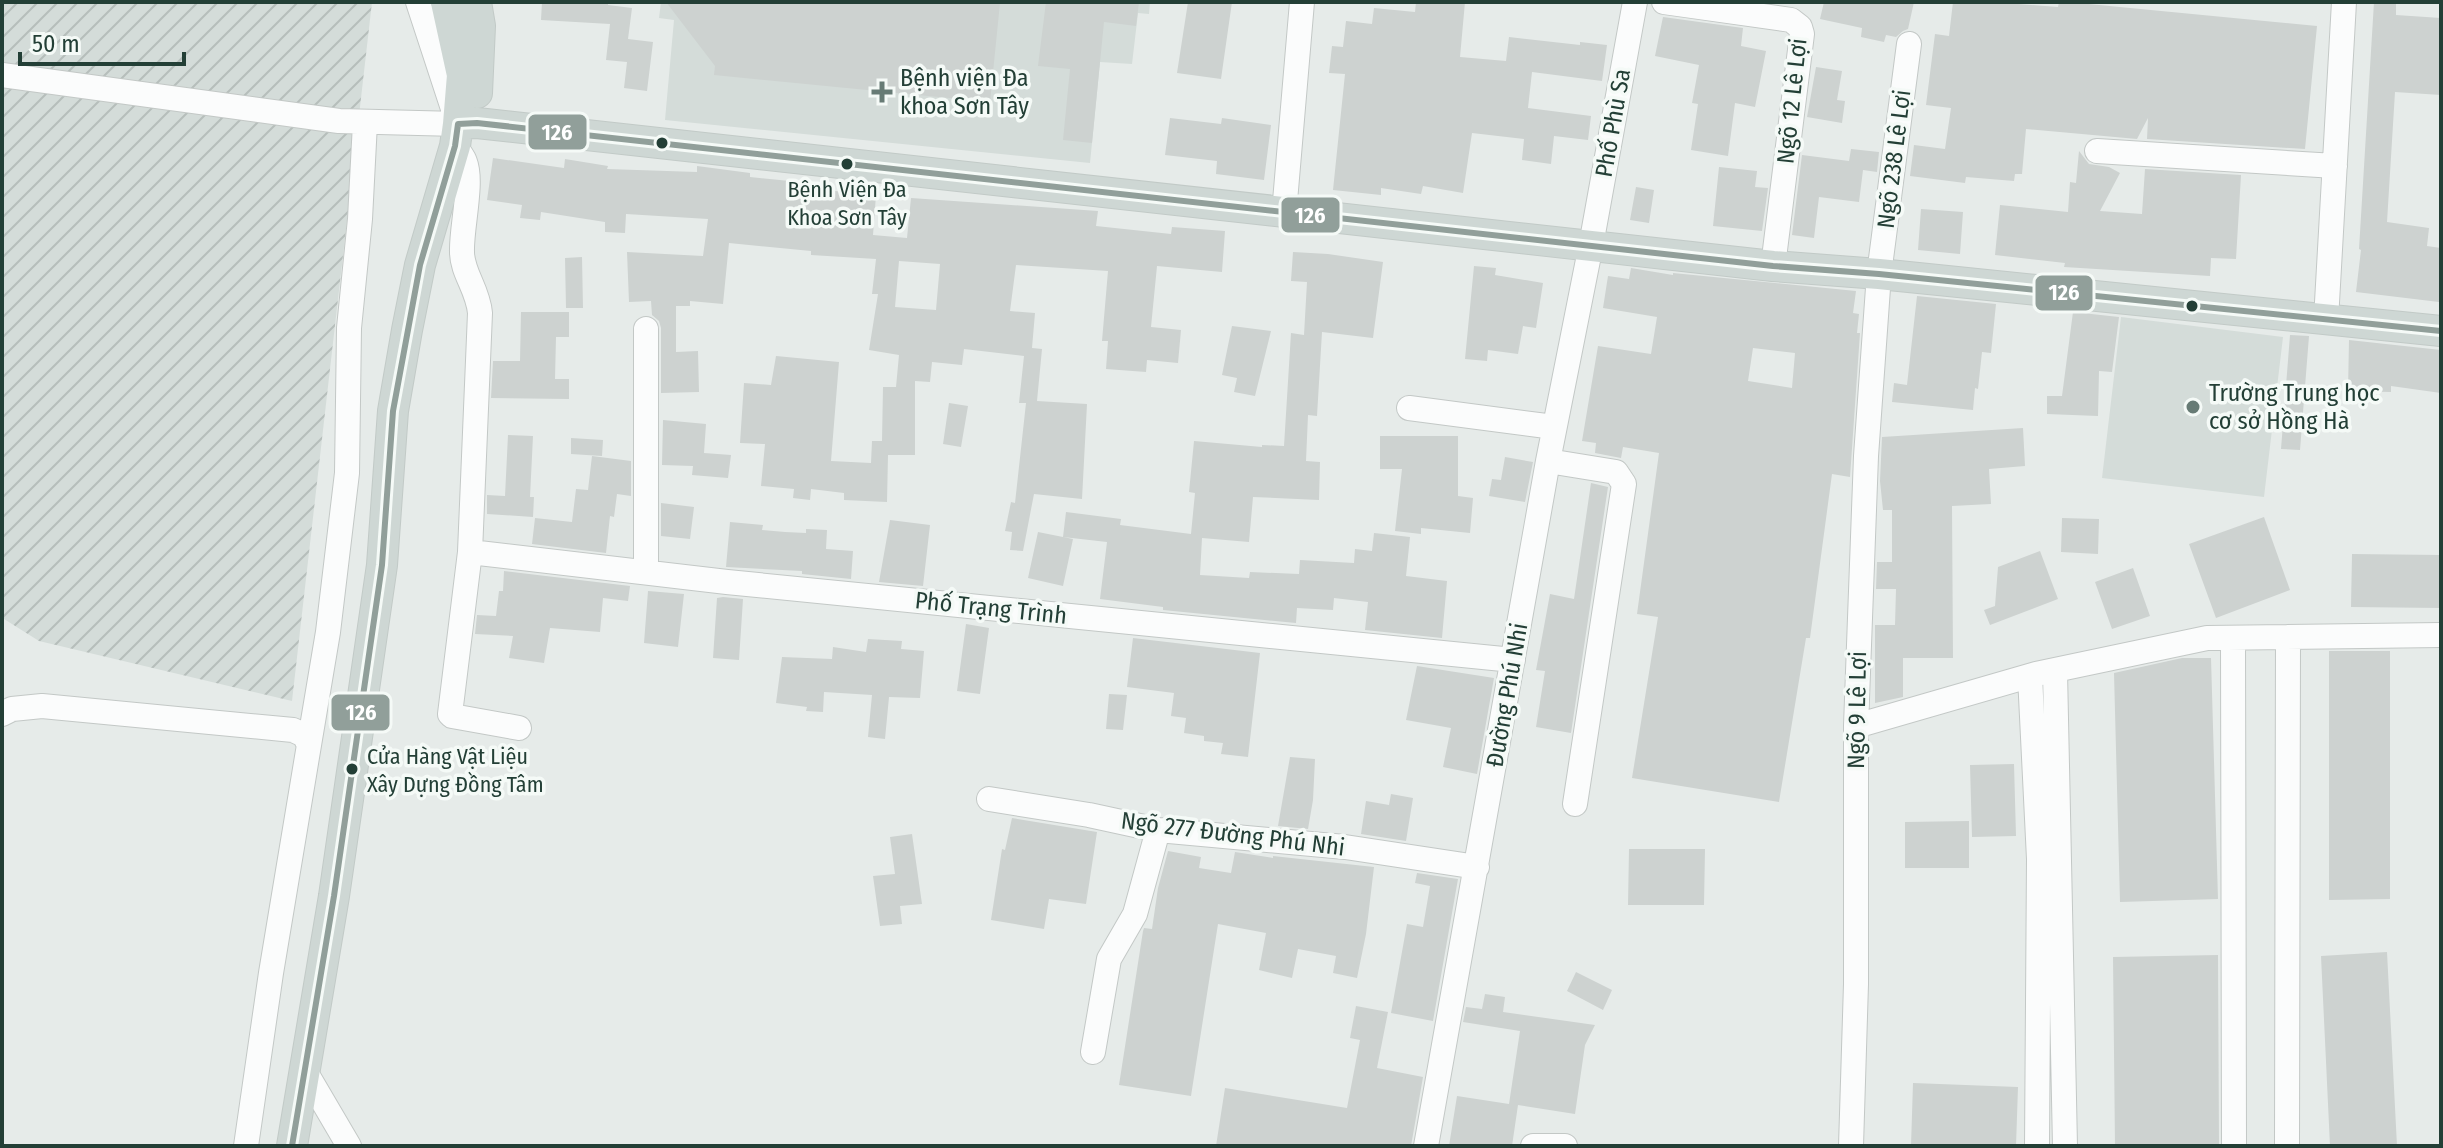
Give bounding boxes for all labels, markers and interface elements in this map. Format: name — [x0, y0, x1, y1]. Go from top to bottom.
scale bar — [20, 16, 184, 66]
text: 50 m — [32, 30, 80, 58]
street label: Ngõ 12 Lê Lợi — [1771, 37, 1813, 165]
place label: Bệnh viện Đa khoa Sơn Tây — [900, 64, 1029, 120]
street label: Phố Phù Sa — [1590, 67, 1636, 179]
marker: Bệnh viện Đa khoa Sơn Tây — [871, 81, 893, 103]
street label: Ngõ 238 Lê Lợi — [1872, 88, 1916, 230]
line badge: 126 — [527, 113, 588, 151]
text: 126 — [542, 119, 573, 146]
unlabelled marker — [654, 135, 670, 151]
marker: Bệnh Viện Đa Khoa Sơn Tây — [839, 156, 855, 172]
place label: Bệnh Viện Đa Khoa Sơn Tây — [787, 176, 907, 231]
line badge: 126 — [1280, 196, 1341, 234]
text: 126 — [1295, 202, 1326, 229]
line badge: 126 — [2034, 274, 2094, 312]
text: 126 — [2049, 279, 2080, 306]
unlabelled marker — [2184, 298, 2200, 314]
place label: Trường Trung học cơ sở Hồng Hà — [2209, 379, 2380, 435]
marker: Trường Trung học cơ sở Hồng Hà — [2184, 398, 2202, 416]
street label: Phố Trạng Trình — [914, 586, 1068, 630]
street label: Đường Phú Nhi — [1481, 621, 1533, 769]
street label: Ngõ 9 Lê Lợi — [1842, 651, 1872, 769]
line badge: 126 — [330, 693, 391, 732]
text: 126 — [346, 699, 377, 726]
place label: Cửa Hàng Vật Liệu Xây Dựng Đồng Tâm — [367, 743, 544, 798]
marker: Cửa Hàng Vật Liệu Xây Dựng Đồng Tâm — [344, 761, 360, 777]
street label: Ngõ 277 Đường Phú Nhi — [1120, 806, 1346, 862]

